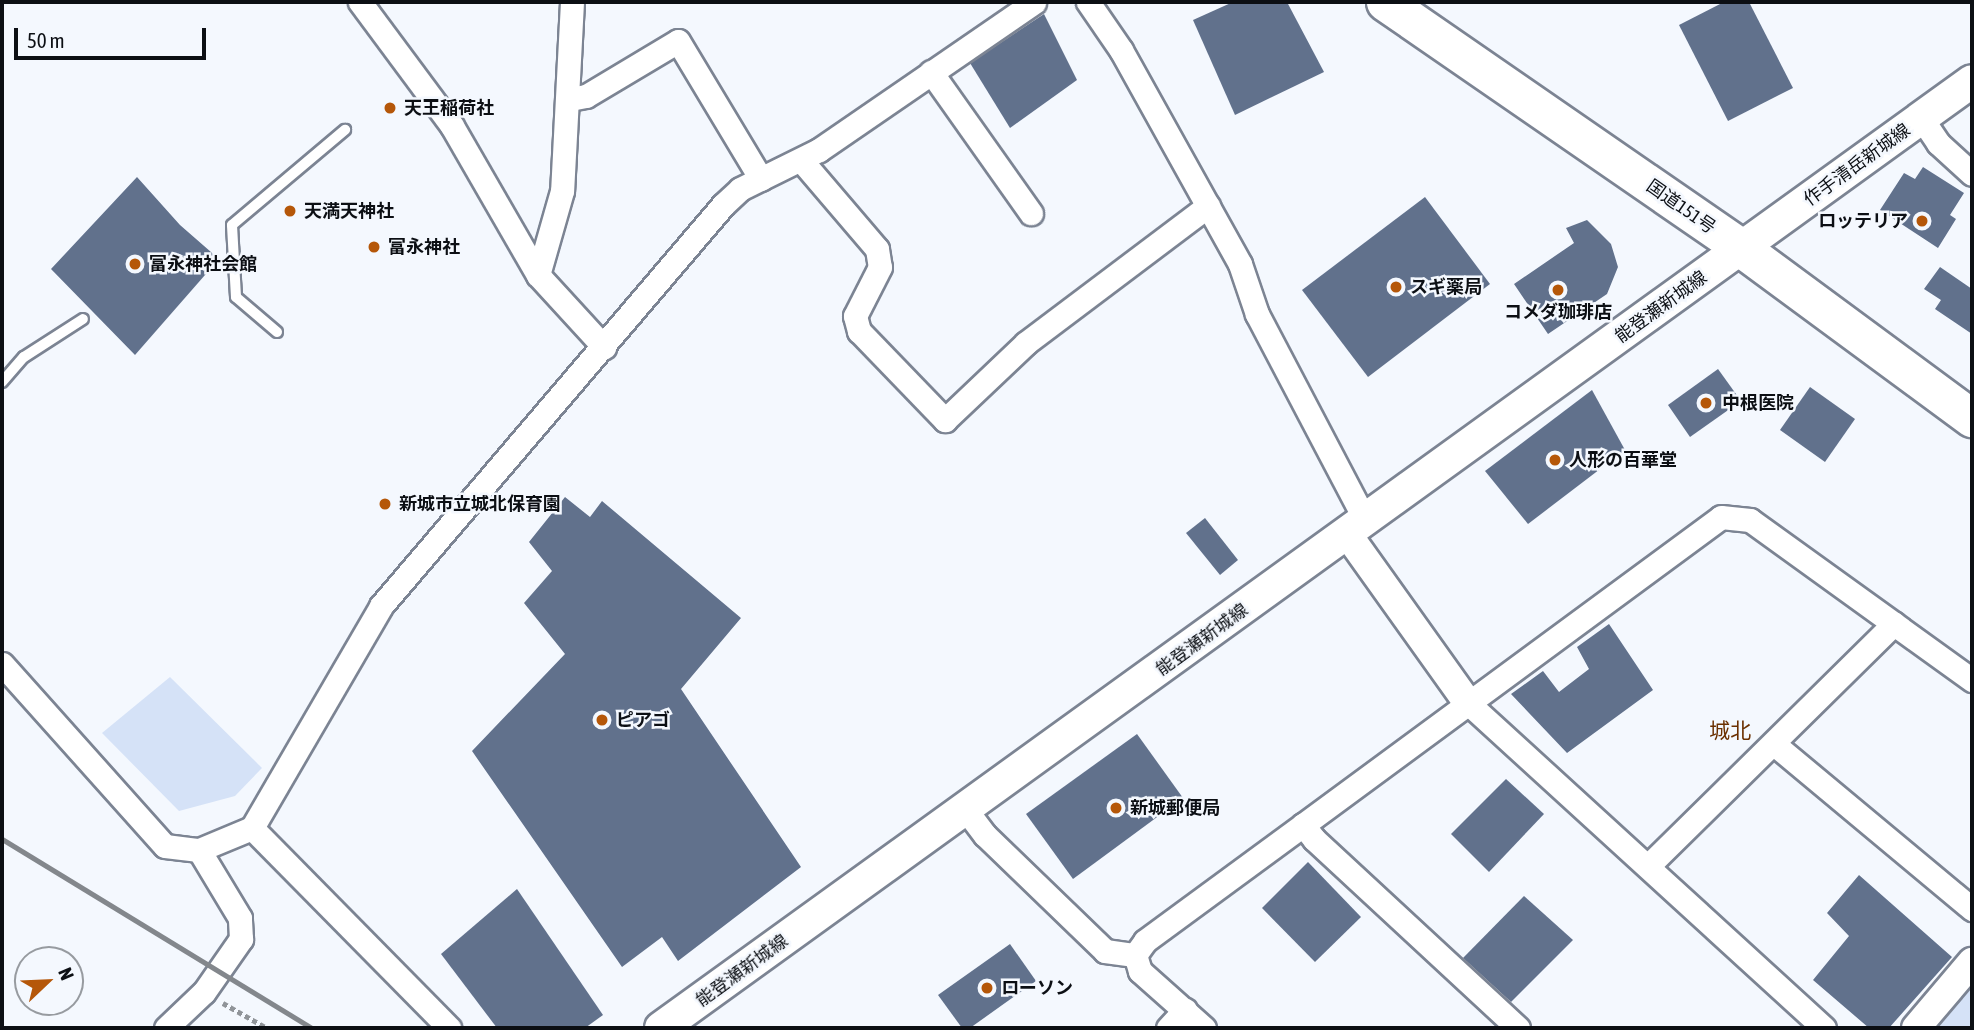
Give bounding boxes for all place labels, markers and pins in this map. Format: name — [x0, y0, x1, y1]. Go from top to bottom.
place label: 天王稲荷社 — [404, 97, 494, 119]
marker: 天王稲荷社 — [382, 100, 398, 116]
place label: 天満天神社 — [304, 200, 394, 222]
marker: 天満天神社 — [282, 203, 298, 219]
place label: ロッテリア — [1818, 210, 1908, 232]
marker: ロッテリア — [1914, 213, 1930, 229]
place label: 富永神社 — [388, 236, 460, 258]
marker: 富永神社 — [366, 239, 382, 255]
place label: 富永神社会館 — [149, 253, 257, 275]
marker: 富永神社会館 — [127, 256, 143, 272]
place label: スギ薬局 — [1410, 276, 1482, 298]
marker: スギ薬局 — [1388, 279, 1404, 295]
marker: コメダ珈琲店 — [1550, 282, 1566, 298]
place label: コメダ珈琲店 — [1504, 301, 1612, 323]
place label: 中根医院 — [1722, 392, 1794, 414]
marker: 中根医院 — [1696, 393, 1716, 413]
place label: 人形の百華堂 — [1569, 449, 1677, 471]
marker: 人形の百華堂 — [1547, 452, 1563, 468]
place label: 新城市立城北保育園 — [399, 493, 561, 515]
marker: 新城市立城北保育園 — [377, 496, 393, 512]
place label: ピアゴ — [616, 709, 670, 731]
marker: ピアゴ — [594, 712, 610, 728]
place label: 新城郵便局 — [1130, 797, 1220, 819]
marker: 新城郵便局 — [1108, 800, 1124, 816]
place label: ローソン — [1001, 977, 1073, 999]
marker: ローソン — [979, 980, 995, 996]

